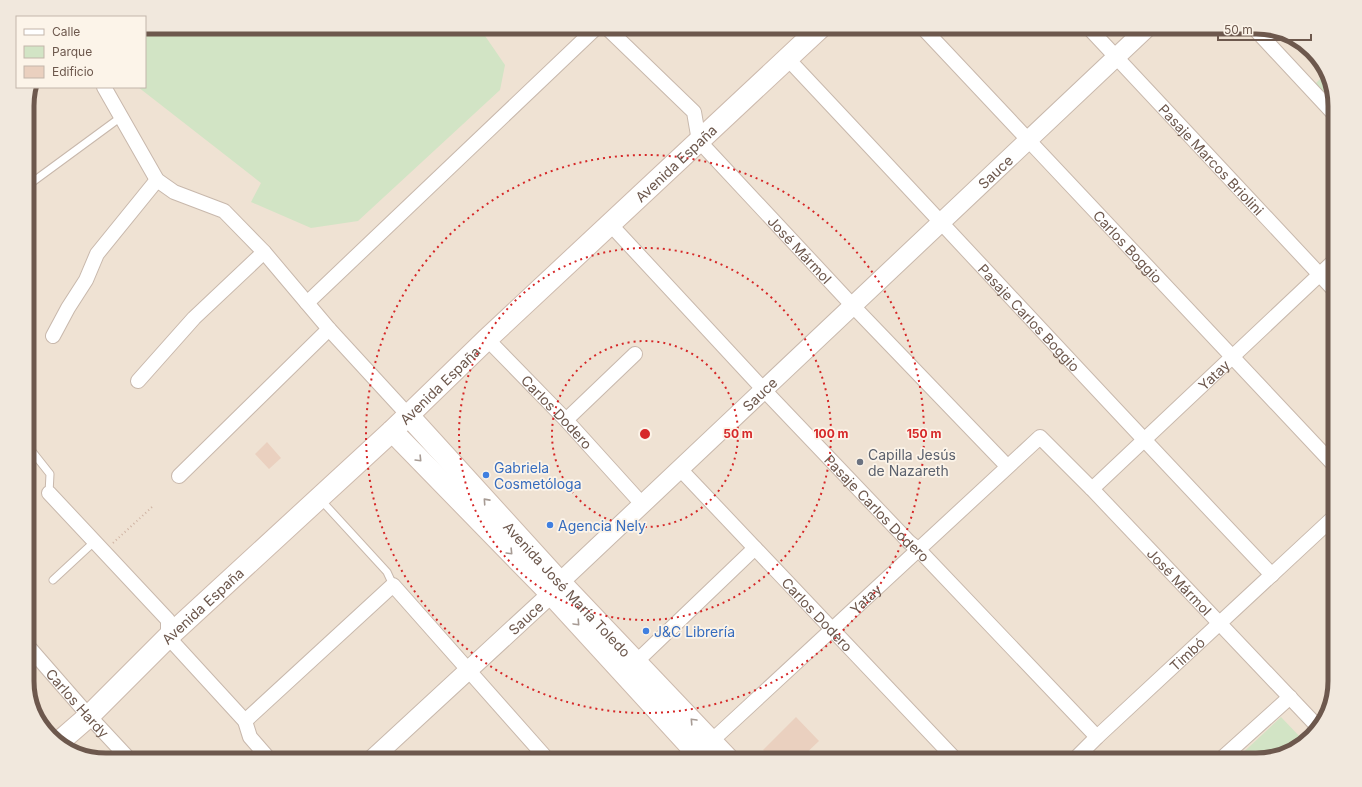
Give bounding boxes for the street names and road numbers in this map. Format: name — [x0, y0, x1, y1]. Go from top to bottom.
street label: Pasaje Marcos Briolini — [1156, 100, 1268, 218]
street label: Avenida España — [631, 121, 720, 205]
street label: Sauce — [974, 151, 1016, 192]
street label: Carlos Boggio — [1090, 206, 1166, 286]
street label: José Mármol — [765, 212, 836, 287]
street label: Pasaje Carlos Boggio — [975, 260, 1084, 375]
street label: Avenida España — [396, 342, 483, 428]
street label: Yatay — [1194, 356, 1233, 393]
street label: Carlos Dodero — [518, 371, 596, 452]
street label: Sauce — [739, 373, 780, 414]
street label: Pasaje Carlos Dodero — [821, 451, 934, 565]
street label: Avenida José María Toledo — [500, 518, 635, 660]
street label: José Mármol — [1144, 544, 1216, 618]
street label: Avenida España — [158, 564, 247, 647]
street label: Carlos Dodero — [779, 574, 857, 655]
street label: Yatay — [846, 580, 885, 617]
street label: Sauce — [504, 597, 546, 638]
street label: Timbó — [1166, 633, 1208, 674]
street label: Carlos Hardy — [43, 665, 113, 741]

